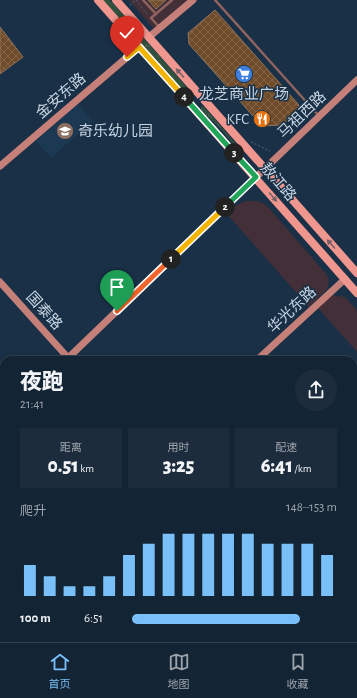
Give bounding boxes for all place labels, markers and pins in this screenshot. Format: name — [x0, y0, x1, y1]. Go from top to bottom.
pin — [110, 16, 144, 57]
supermarket icon: 龙芝商业广场 — [234, 64, 254, 84]
place label: 龙芝商业广场 — [199, 85, 289, 102]
pin: 4 — [174, 87, 194, 107]
restaurant icon: KFC — [252, 109, 272, 129]
place label: KFC — [226, 112, 249, 127]
school or university icon: 奇乐幼儿园 — [55, 121, 75, 141]
place label: 奇乐幼儿园 — [78, 123, 153, 139]
pin: 3 — [224, 143, 244, 163]
pin: 2 — [215, 197, 235, 217]
pin: 1 — [161, 249, 181, 269]
pin — [100, 270, 134, 311]

